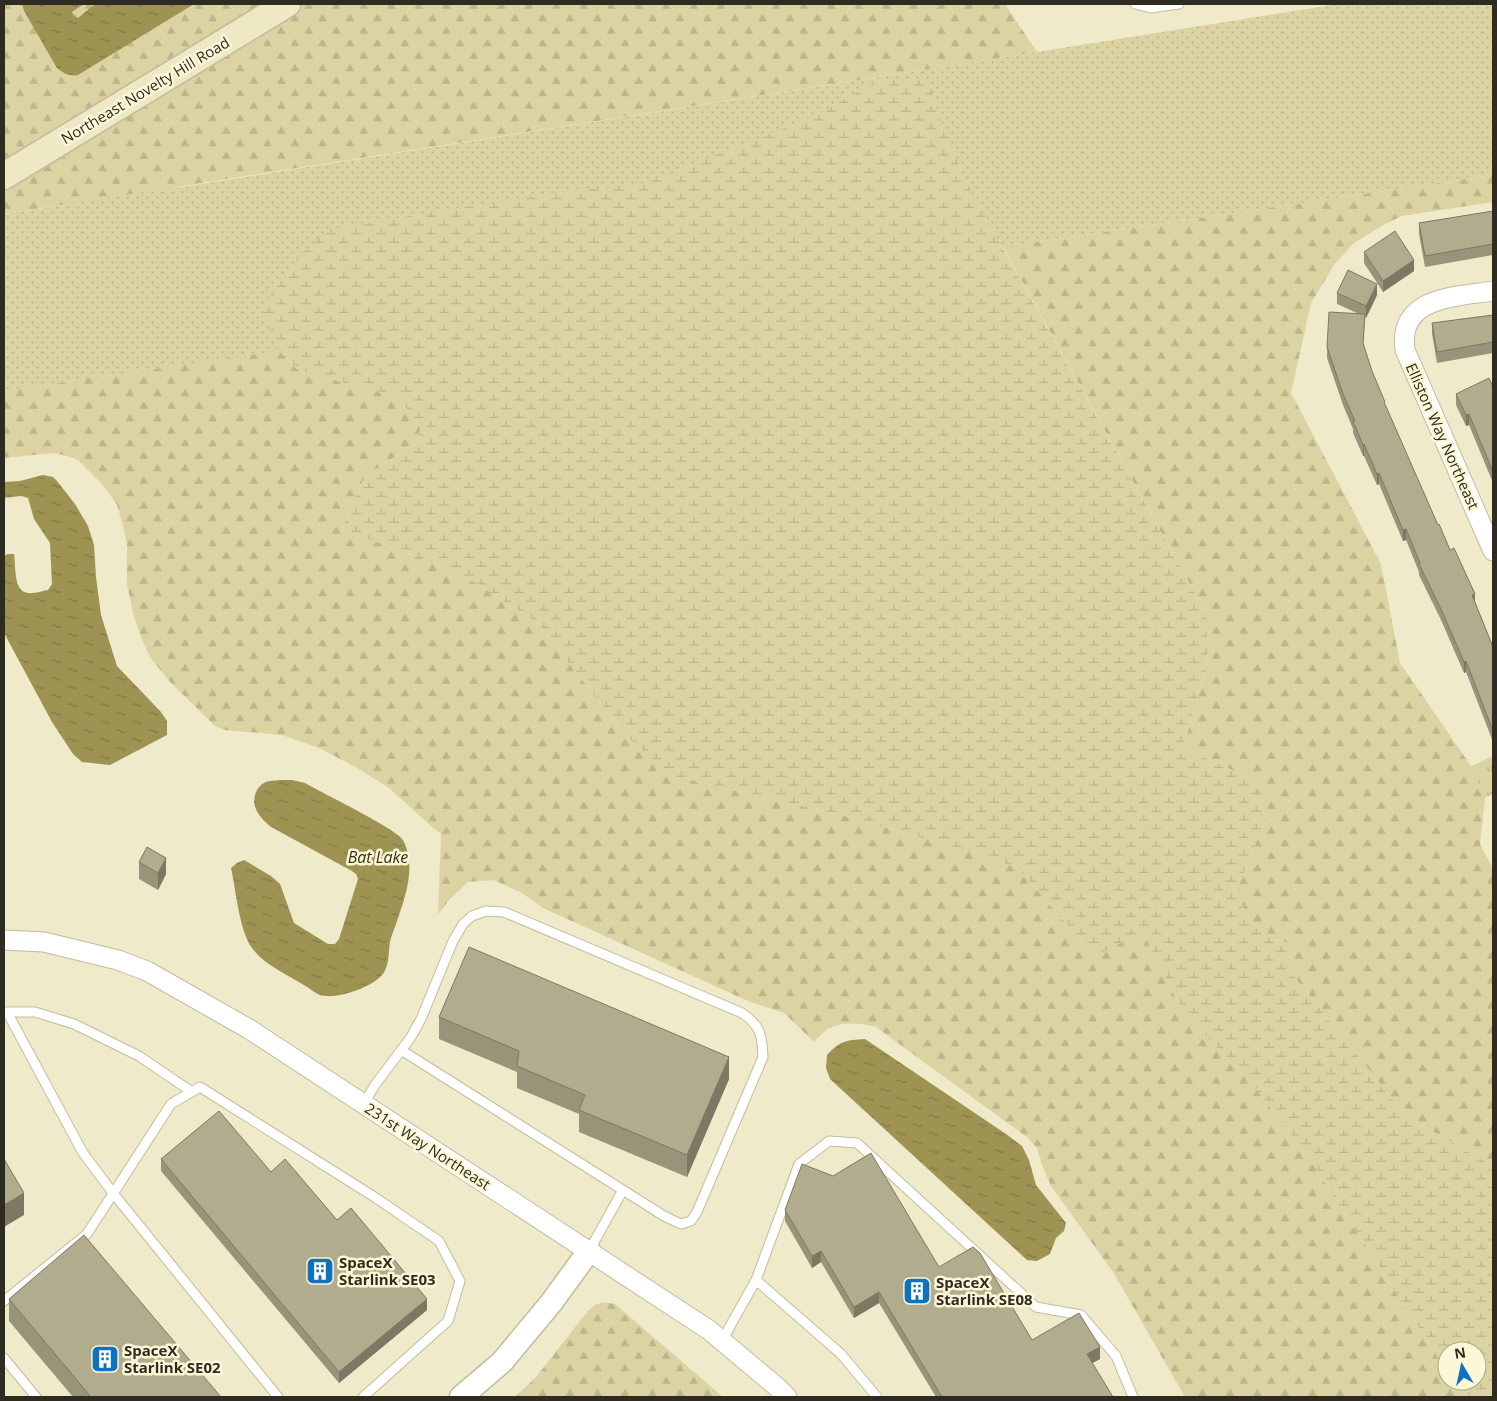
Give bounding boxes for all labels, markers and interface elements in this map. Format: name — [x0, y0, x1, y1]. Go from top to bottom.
street label: Northeast Novelty Hill Road — [57, 32, 233, 148]
street label: Elliston Way Northeast — [1402, 360, 1484, 512]
water label: Bat Lake — [348, 846, 408, 868]
street label: 231st Way Northeast — [361, 1098, 495, 1194]
place label: SpaceX Starlink SE03 — [339, 1252, 436, 1289]
building icon: SpaceX Starlink SE03 — [305, 1256, 335, 1286]
place label: SpaceX Starlink SE08 — [936, 1272, 1033, 1309]
building icon: SpaceX Starlink SE08 — [902, 1276, 932, 1306]
place label: SpaceX Starlink SE02 — [124, 1340, 221, 1377]
north arrow — [1437, 1341, 1487, 1391]
text: N — [1453, 1342, 1467, 1363]
building icon: SpaceX Starlink SE02 — [90, 1344, 120, 1374]

